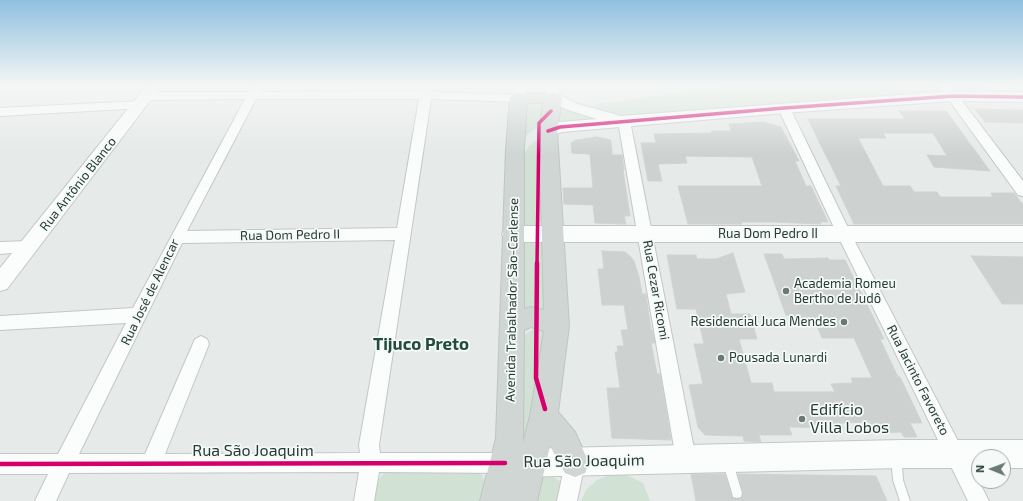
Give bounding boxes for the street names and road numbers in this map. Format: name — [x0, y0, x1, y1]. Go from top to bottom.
street label: Rua Antônio Blanco — [37, 134, 119, 234]
street label: Avenida Trabalhador São-Carlense — [502, 198, 522, 402]
street label: Rua Dom Pedro II — [240, 226, 340, 244]
street label: Rua Dom Pedro II — [718, 226, 818, 242]
street label: Rua José de Alencar — [118, 236, 182, 348]
street label: Rua Cezar Ricomi — [640, 239, 672, 341]
street label: Rua Jacinto Favoreto — [883, 322, 953, 438]
street label: Rua São Joaquim — [192, 441, 314, 461]
street label: Rua São Joaquim — [523, 450, 645, 472]

